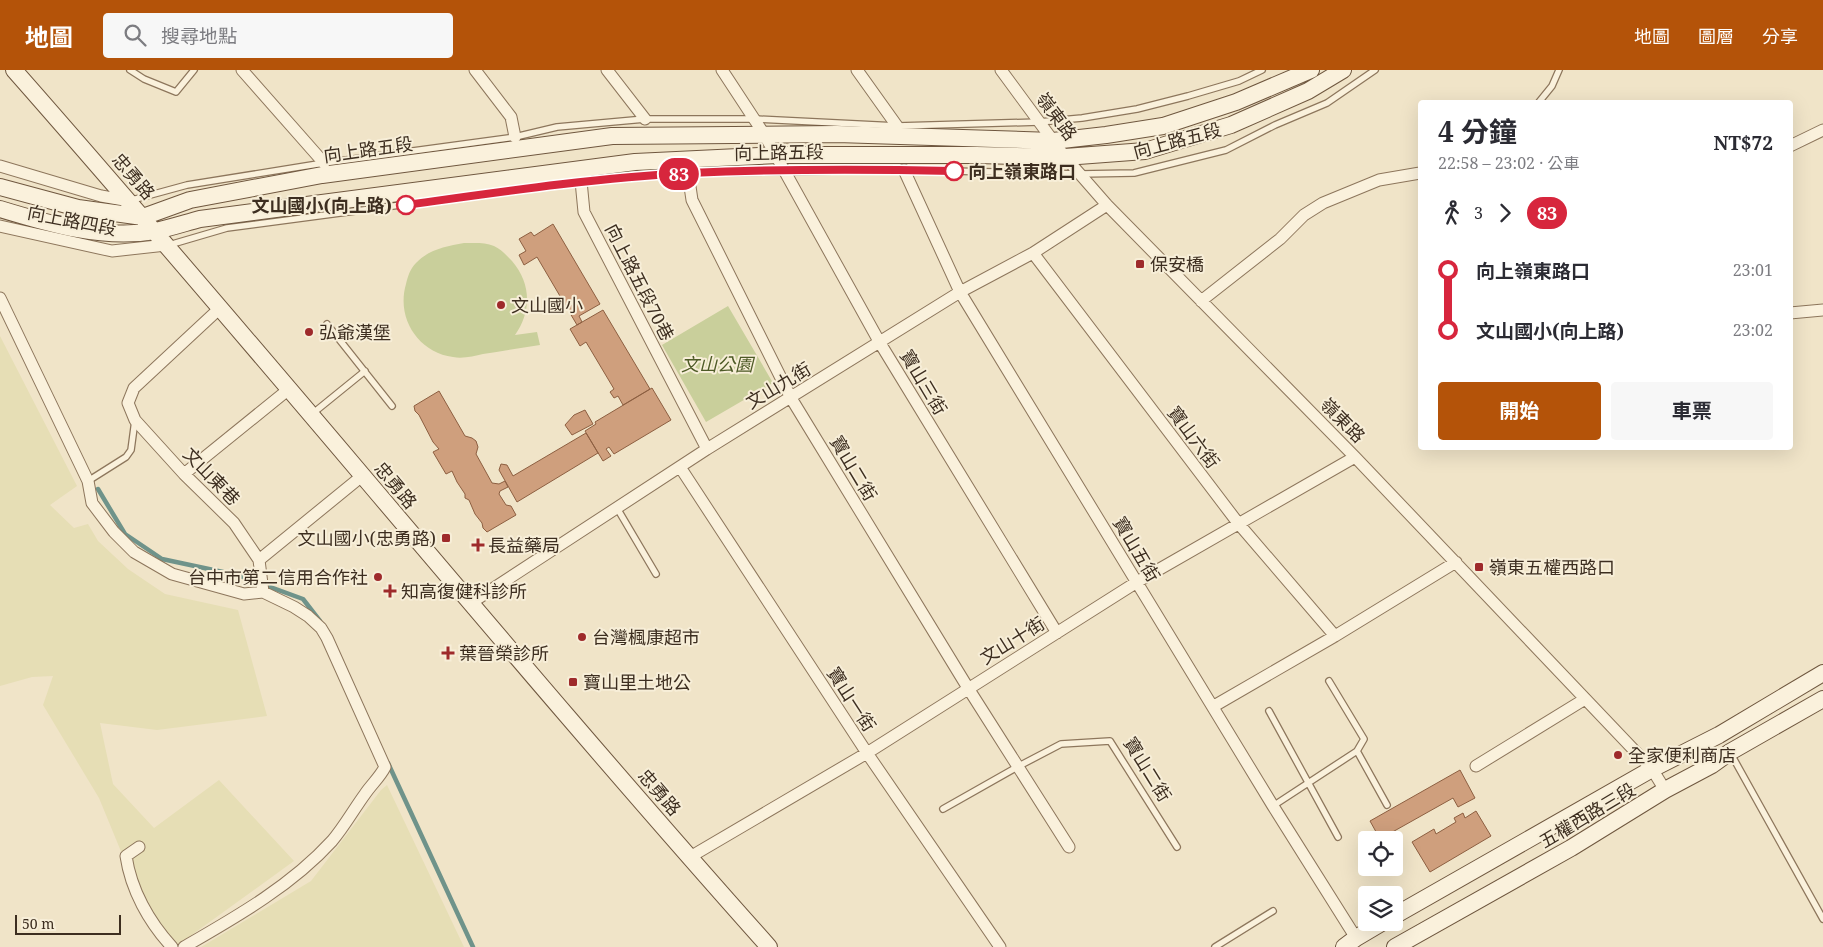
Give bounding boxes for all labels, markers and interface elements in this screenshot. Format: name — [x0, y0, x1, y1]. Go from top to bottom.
search box — [103, 13, 453, 58]
text: 地圖 — [25, 20, 73, 53]
icon: search — [121, 21, 149, 49]
text: 搜尋地點 — [161, 23, 237, 49]
text: 地圖 — [1634, 24, 1670, 48]
text: 圖層 — [1698, 24, 1734, 48]
text: 分享 — [1762, 24, 1798, 48]
street label: 嶺東路 — [1031, 87, 1083, 145]
text: 4 分鐘 — [1438, 112, 1517, 150]
street label: 向上路五段 — [1130, 117, 1224, 163]
text: NT$72 — [1713, 130, 1773, 156]
street label: 向上路五段 — [322, 131, 414, 167]
street label: 向上路五段 — [734, 139, 824, 165]
street label: 忠勇路 — [107, 148, 161, 204]
text: 22:58 – 23:02 · 公車 — [1438, 152, 1579, 174]
line badge: 83 — [656, 158, 702, 190]
place label: 向上嶺東路口 — [968, 159, 1076, 183]
marker: 向上嶺東路口 — [944, 161, 964, 181]
text: 83 — [669, 162, 689, 186]
place label: 文山國小(向上路) — [252, 193, 392, 217]
marker: 文山國小(向上路) — [396, 195, 416, 215]
icon: walk — [1438, 199, 1466, 227]
icon: forward — [1491, 199, 1519, 227]
street label: 向上路四段 — [26, 200, 118, 240]
text: 83 — [1537, 201, 1557, 225]
text: 3 — [1474, 202, 1483, 224]
street label: 向上路五段70巷 — [600, 219, 680, 345]
place label: 保安橋 — [1150, 252, 1204, 276]
marker: 保安橋 — [1134, 258, 1146, 270]
text: 向上嶺東路口 — [1476, 258, 1590, 284]
text: 23:01 — [1733, 259, 1773, 281]
place label: 文山國小 — [511, 293, 583, 317]
marker: 文山國小 — [495, 299, 507, 311]
text: 文山國小(向上路) — [1476, 318, 1624, 344]
text: 23:02 — [1733, 319, 1773, 341]
place label: 弘爺漢堡 — [319, 320, 391, 344]
marker: 弘爺漢堡 — [303, 326, 315, 338]
street label: 寶山三街 — [895, 345, 953, 419]
park label: 文山公園 — [681, 352, 756, 376]
street label: 文山九街 — [741, 356, 815, 414]
button: 開始 — [1438, 382, 1601, 440]
button: 車票 — [1611, 382, 1773, 440]
street label: 嶺東路 — [1315, 392, 1371, 448]
street label: 寶山六街 — [1163, 401, 1225, 473]
street label: 寶山二街 — [825, 431, 883, 505]
street label: 文山東巷 — [178, 442, 246, 510]
street label: 忠勇路 — [369, 457, 423, 513]
street label: 寶山五街 — [1108, 512, 1166, 586]
place label: 文山國小(忠勇路) — [298, 526, 436, 550]
marker: 文山國小(忠勇路) — [440, 532, 452, 544]
place label: 長益藥局 — [488, 533, 560, 557]
marker: 長益藥局 — [472, 539, 484, 551]
place label: 嶺東五權西路口 — [1489, 555, 1615, 579]
marker: 嶺東五權西路口 — [1473, 561, 1485, 573]
place label: 台中市第二信用合作社 — [188, 565, 368, 589]
marker: 台中市第二信用合作社 — [372, 571, 384, 583]
place label: 知高復健科診所 — [401, 579, 527, 603]
marker: 知高復健科診所 — [383, 584, 397, 598]
street label: 文山十街 — [975, 611, 1049, 669]
place label: 台灣楓康超市 — [592, 625, 700, 649]
marker: 台灣楓康超市 — [576, 631, 588, 643]
place label: 葉晉榮診所 — [459, 641, 549, 665]
marker: 葉晉榮診所 — [441, 646, 455, 660]
street label: 寶山一街 — [822, 662, 882, 736]
place label: 寶山里土地公 — [583, 670, 691, 694]
marker: 寶山里土地公 — [567, 676, 579, 688]
street label: 寶山二街 — [1119, 732, 1177, 806]
place label: 全家便利商店 — [1628, 743, 1736, 767]
marker: 全家便利商店 — [1612, 749, 1624, 761]
street label: 忠勇路 — [633, 764, 687, 820]
street label: 五權西路三段 — [1535, 777, 1639, 853]
map controls — [1358, 831, 1403, 931]
button: locate — [1358, 831, 1403, 876]
button: layers — [1358, 886, 1403, 931]
scale bar — [15, 912, 121, 935]
text: 50 m — [22, 914, 55, 933]

